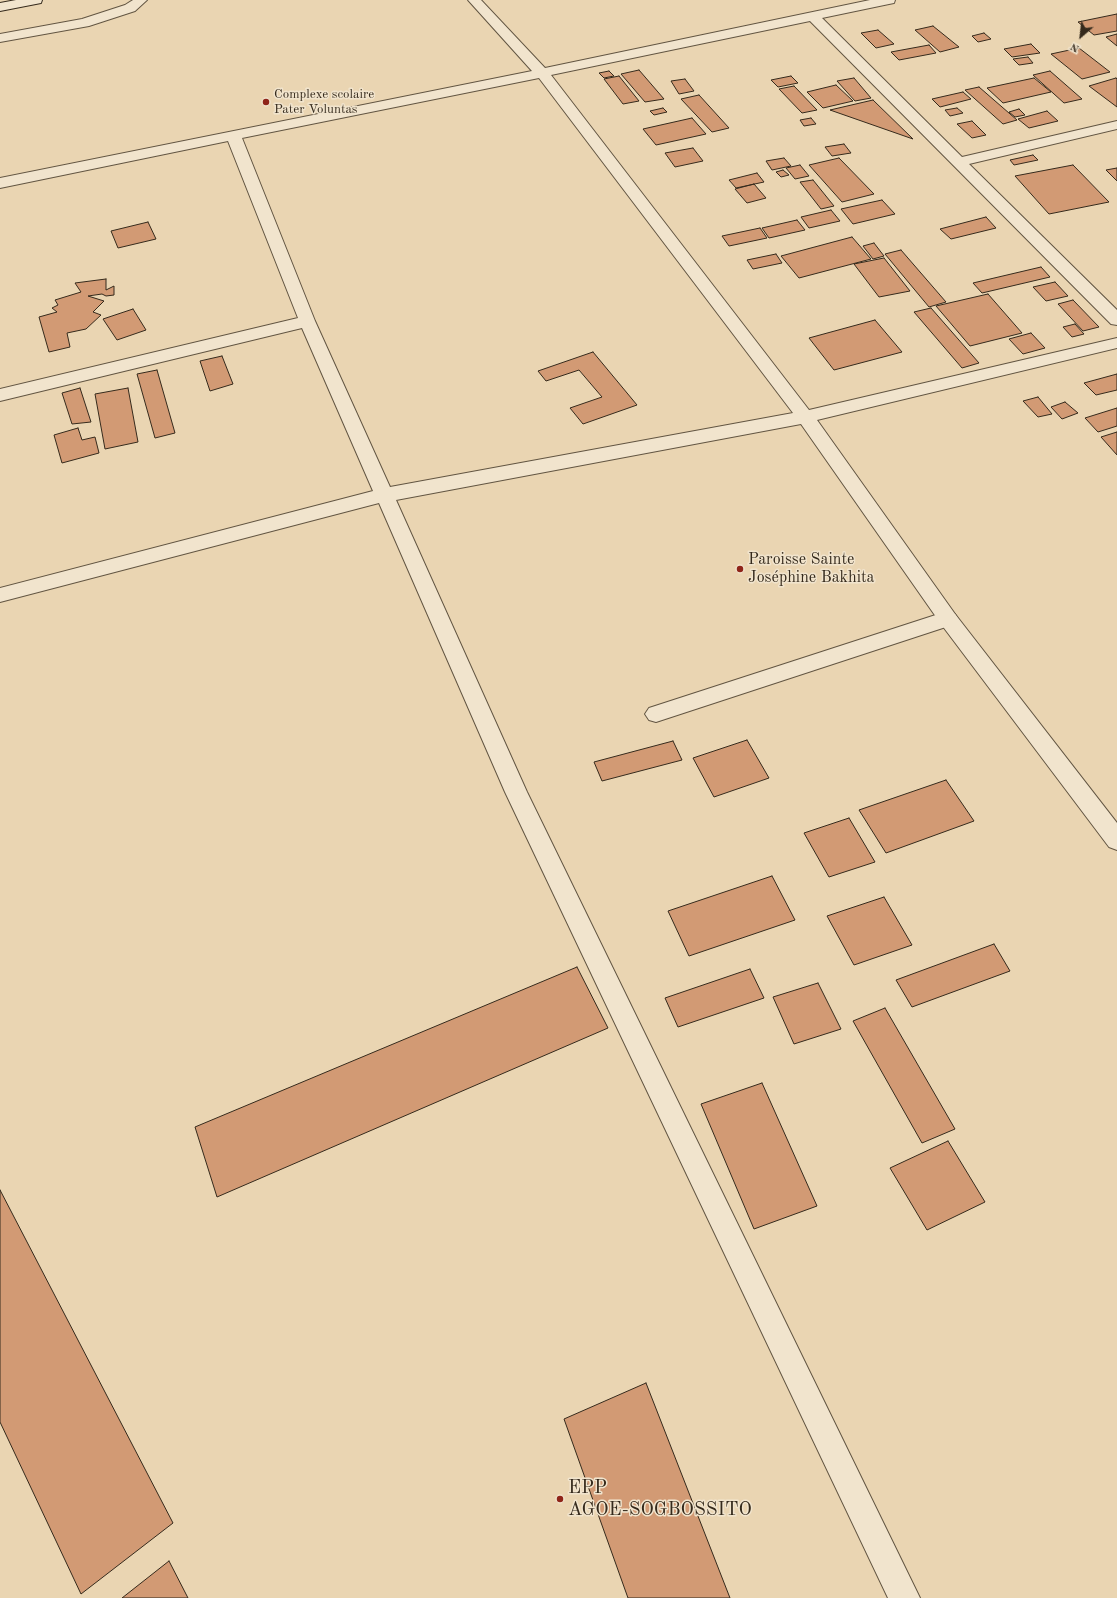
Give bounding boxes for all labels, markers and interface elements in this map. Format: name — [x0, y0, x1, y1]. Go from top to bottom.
north arrow — [1061, 16, 1101, 56]
text: N — [1069, 40, 1081, 54]
place label: Complexe scolaire Pater Voluntas — [274, 87, 374, 118]
marker: Complexe scolaire Pater Voluntas — [261, 97, 271, 107]
place label: Paroisse Sainte Joséphine Bakhita — [748, 550, 874, 588]
marker: Paroisse Sainte Joséphine Bakhita — [735, 564, 745, 574]
place label: EPP AGOE-SOGBOSSITO — [568, 1477, 752, 1521]
marker: EPP AGOE-SOGBOSSITO — [555, 1494, 565, 1504]

